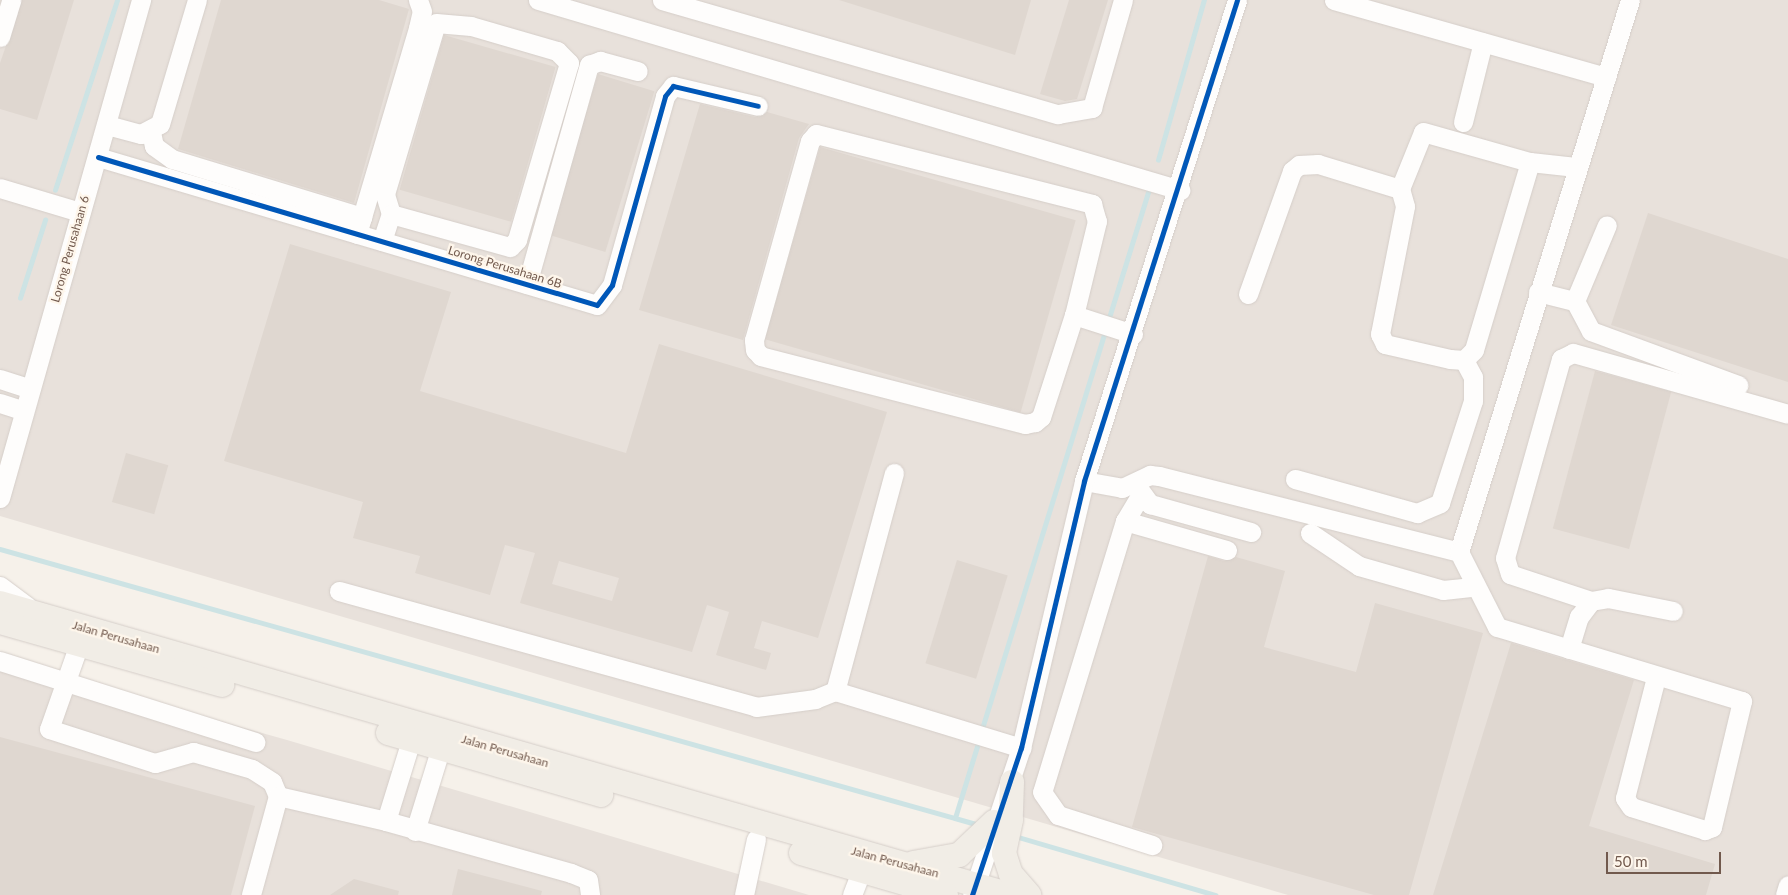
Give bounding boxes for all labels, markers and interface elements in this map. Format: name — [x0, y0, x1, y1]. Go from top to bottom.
street label: Lorong Perusahaan 6 — [48, 194, 92, 304]
street label: Lorong Perusahaan 6B — [446, 243, 564, 291]
street label: Jalan Perusahaan — [71, 618, 161, 656]
street label: Jalan Perusahaan — [460, 732, 550, 770]
scale bar — [1608, 842, 1723, 874]
street label: Jalan Perusahaan — [850, 843, 940, 881]
text: 50 m — [1614, 852, 1648, 870]

